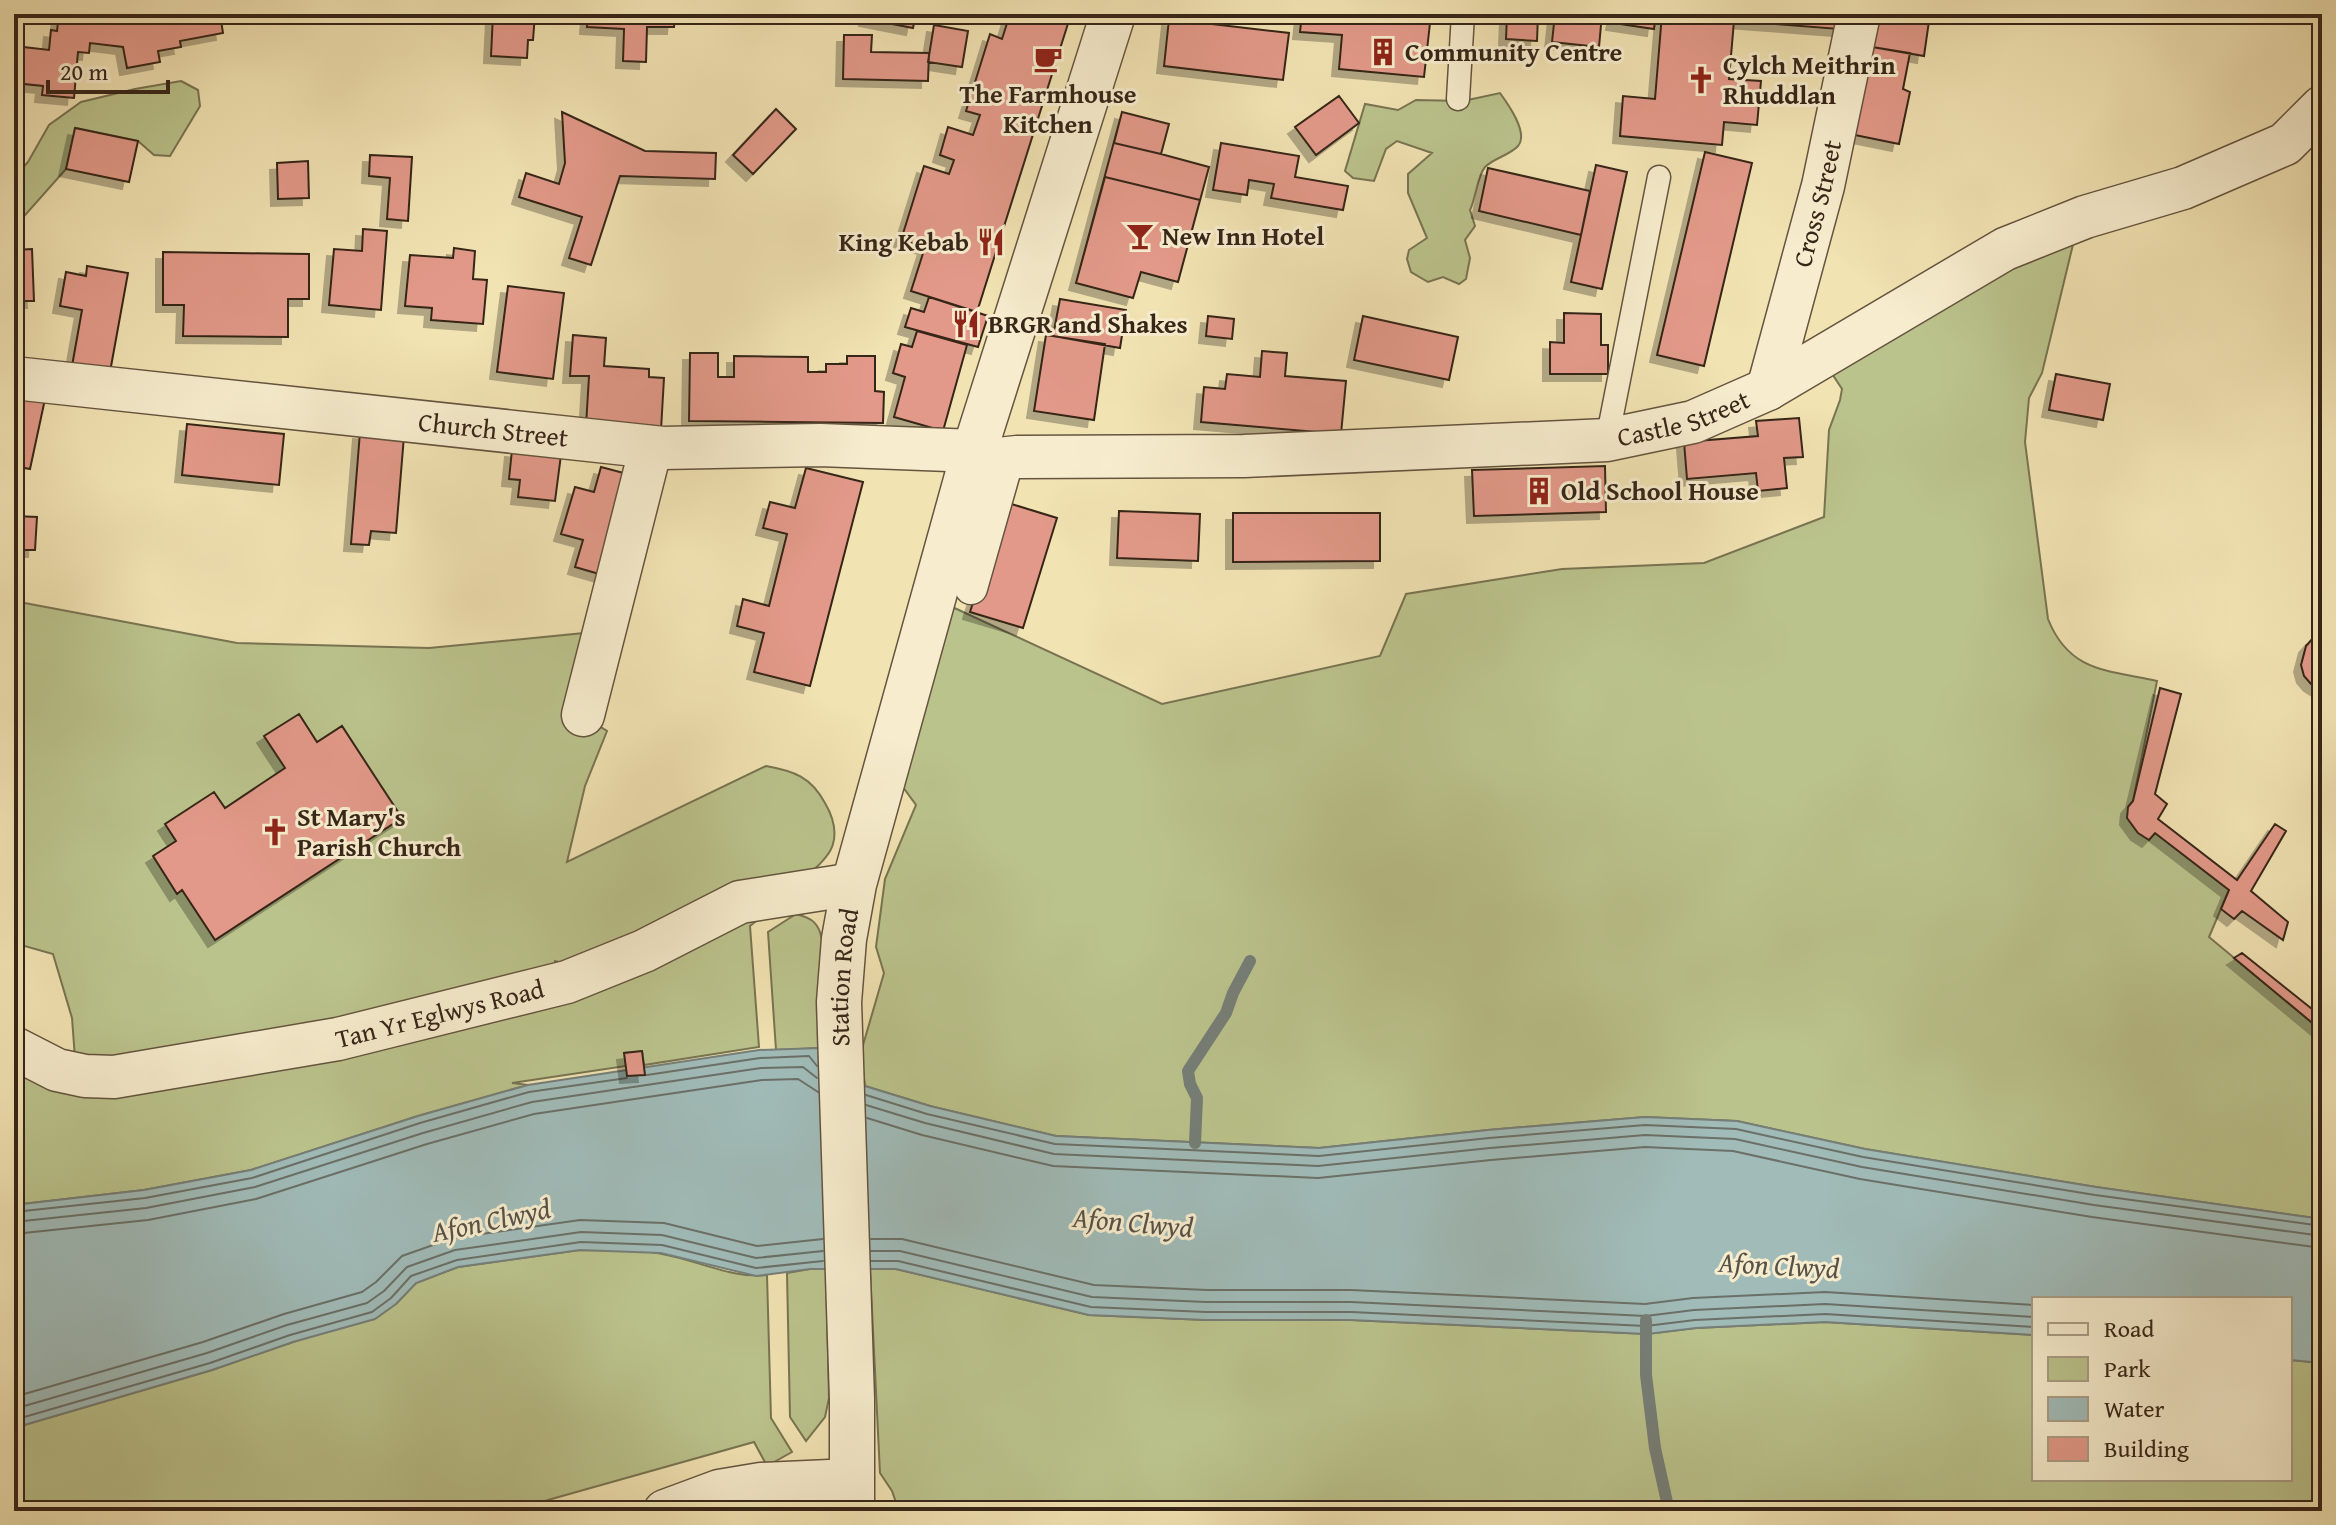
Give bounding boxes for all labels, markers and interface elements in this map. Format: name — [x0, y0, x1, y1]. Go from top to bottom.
place label: Community Centre — [1405, 32, 1623, 71]
building icon: Community Centre — [1368, 37, 1398, 67]
scale bar — [48, 44, 168, 94]
cafe icon: The Farmhouse Kitchen — [1033, 44, 1063, 74]
place label: Cylch Meithrin Rhuddlan — [1723, 45, 1896, 114]
text: 20 m — [60, 54, 108, 89]
church icon: Cylch Meithrin Rhuddlan — [1686, 65, 1716, 95]
place label: The Farmhouse Kitchen — [959, 74, 1137, 143]
street label: Cross Street — [1782, 136, 1851, 271]
place label: New Inn Hotel — [1162, 216, 1324, 255]
bar icon: New Inn Hotel — [1125, 221, 1155, 251]
place label: King Kebab — [839, 222, 969, 261]
restaurant icon: King Kebab — [976, 227, 1006, 257]
place label: BRGR and Shakes — [988, 304, 1188, 343]
restaurant icon: BRGR and Shakes — [951, 309, 981, 339]
street label: Castle Street — [1614, 380, 1756, 456]
street label: Church Street — [416, 402, 570, 457]
place label: Old School House — [1561, 471, 1759, 510]
building icon: Old School House — [1524, 476, 1554, 506]
place label: St Mary's Parish Church — [297, 797, 462, 866]
church icon: St Mary's Parish Church — [260, 817, 290, 847]
street label: Station Road — [819, 905, 868, 1047]
street label: Tan Yr Eglwys Road — [331, 968, 548, 1058]
water label: Afon Clwyd — [427, 1187, 554, 1252]
water label: Afon Clwyd — [1070, 1196, 1195, 1247]
water label: Afon Clwyd — [1717, 1241, 1840, 1288]
legend — [2032, 1297, 2292, 1481]
text: Road — [2104, 1311, 2154, 1346]
text: Park — [2104, 1351, 2151, 1386]
text: Water — [2104, 1391, 2165, 1426]
text: Building — [2104, 1431, 2189, 1466]

